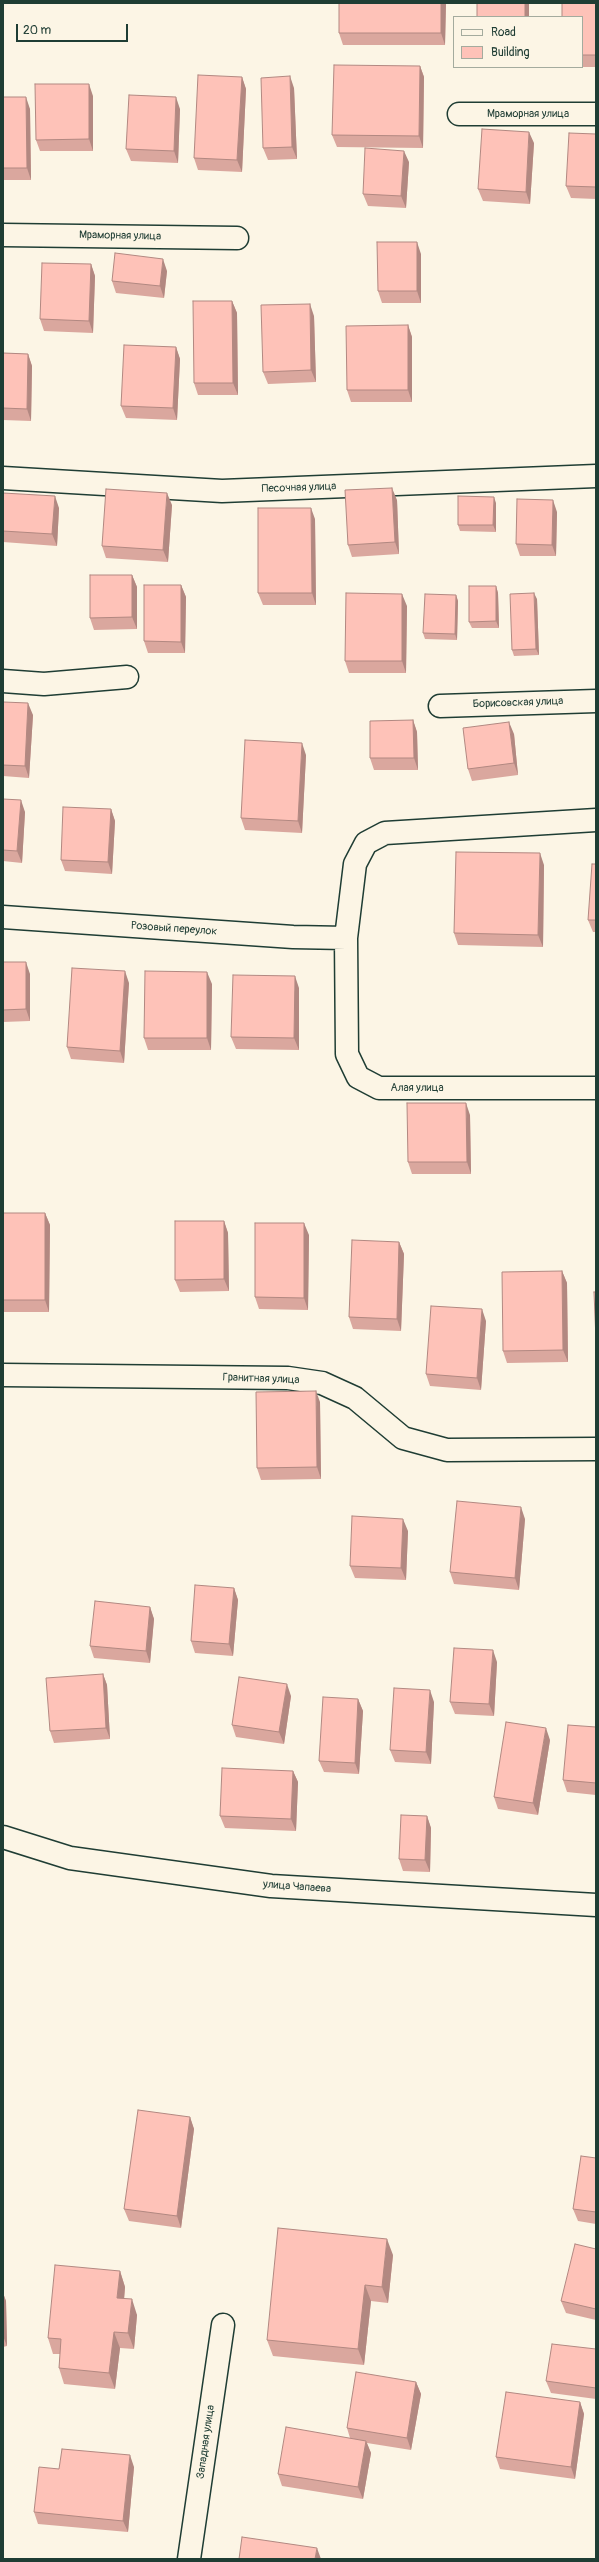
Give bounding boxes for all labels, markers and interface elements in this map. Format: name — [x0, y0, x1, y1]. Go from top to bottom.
scale bar — [18, 16, 130, 42]
legend — [453, 16, 583, 68]
text: 20 m — [23, 23, 51, 38]
text: Road — [491, 25, 516, 40]
text: Building — [491, 45, 530, 60]
street label: Мраморная улица — [487, 107, 569, 121]
street label: Мраморная улица — [79, 229, 161, 243]
street label: Песочная улица — [261, 480, 337, 496]
street label: Борисовская улица — [472, 695, 564, 711]
street label: Розовый переулок — [130, 919, 218, 939]
street label: Алая улица — [391, 1081, 443, 1095]
street label: Гранитная улица — [222, 1371, 300, 1387]
street label: улица Чапаева — [263, 1878, 331, 1896]
street label: Западная улица — [194, 2404, 218, 2480]

